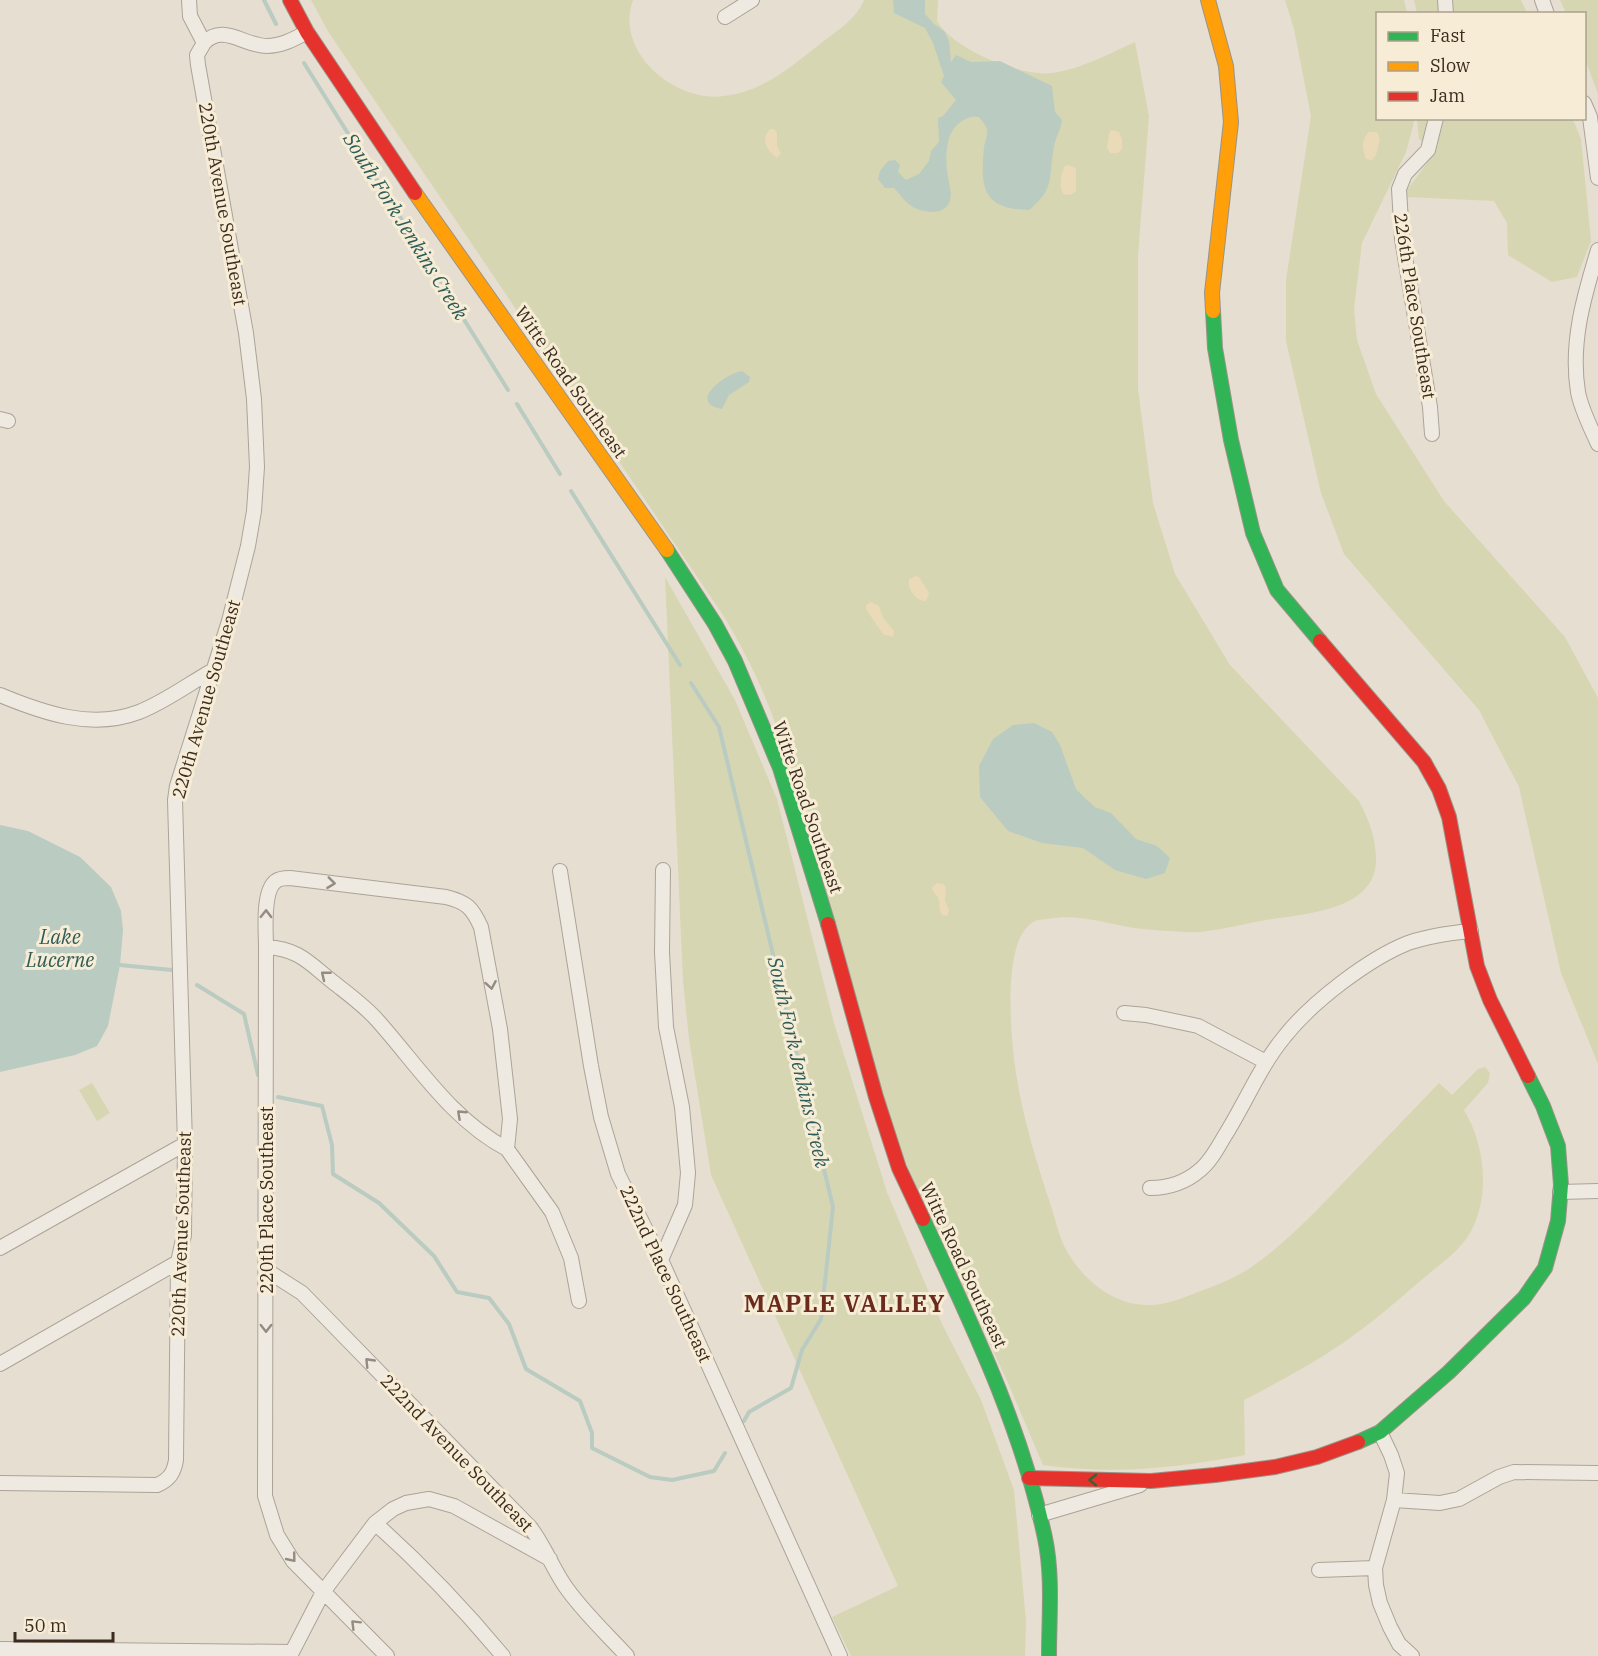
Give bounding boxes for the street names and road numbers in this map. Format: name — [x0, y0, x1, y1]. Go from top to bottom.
street label: 220th Avenue Southeast — [194, 101, 252, 307]
street label: 226th Place Southeast — [1389, 212, 1441, 400]
street label: Witte Road Southeast — [510, 302, 632, 462]
street label: 220th Avenue Southeast — [167, 597, 245, 801]
street label: Witte Road Southeast — [768, 718, 848, 896]
street label: 220th Place Southeast — [255, 1106, 278, 1294]
street label: 220th Avenue Southeast — [166, 1131, 196, 1337]
street label: Witte Road Southeast — [915, 1178, 1013, 1352]
street label: 222nd Place Southeast — [615, 1182, 717, 1366]
street label: 222nd Avenue Southeast — [376, 1369, 538, 1537]

